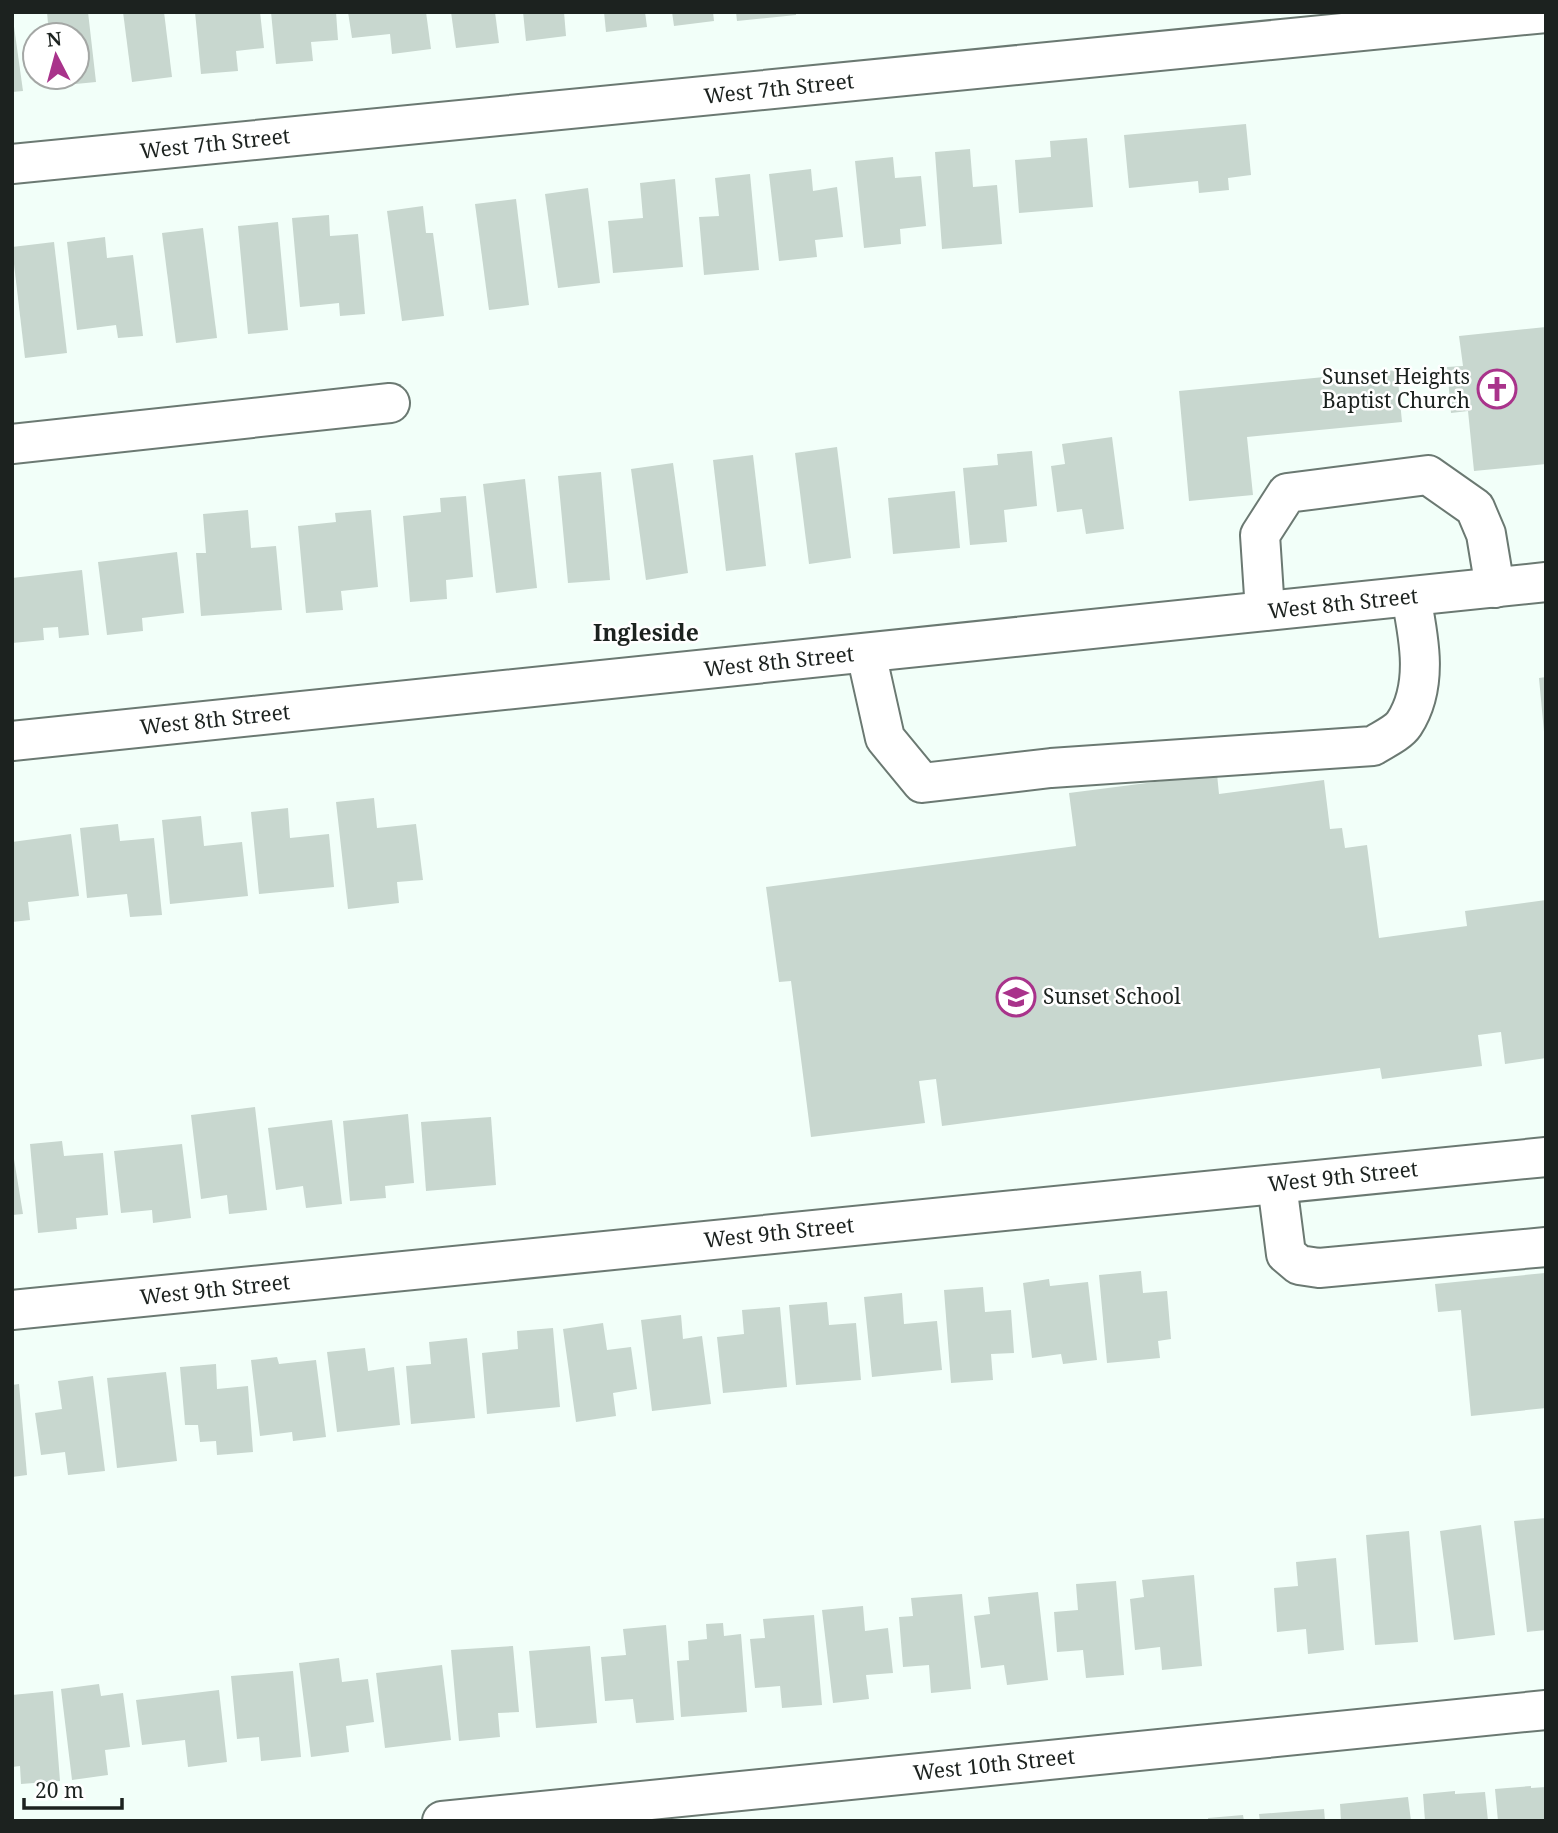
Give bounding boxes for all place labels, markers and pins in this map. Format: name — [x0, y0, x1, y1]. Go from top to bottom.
place label: Sunset Heights Baptist Church — [1322, 362, 1470, 414]
church icon: Sunset Heights Baptist Church — [1476, 368, 1518, 410]
school or university icon: Sunset School — [995, 976, 1037, 1018]
place label: Sunset School — [1043, 982, 1181, 1010]

